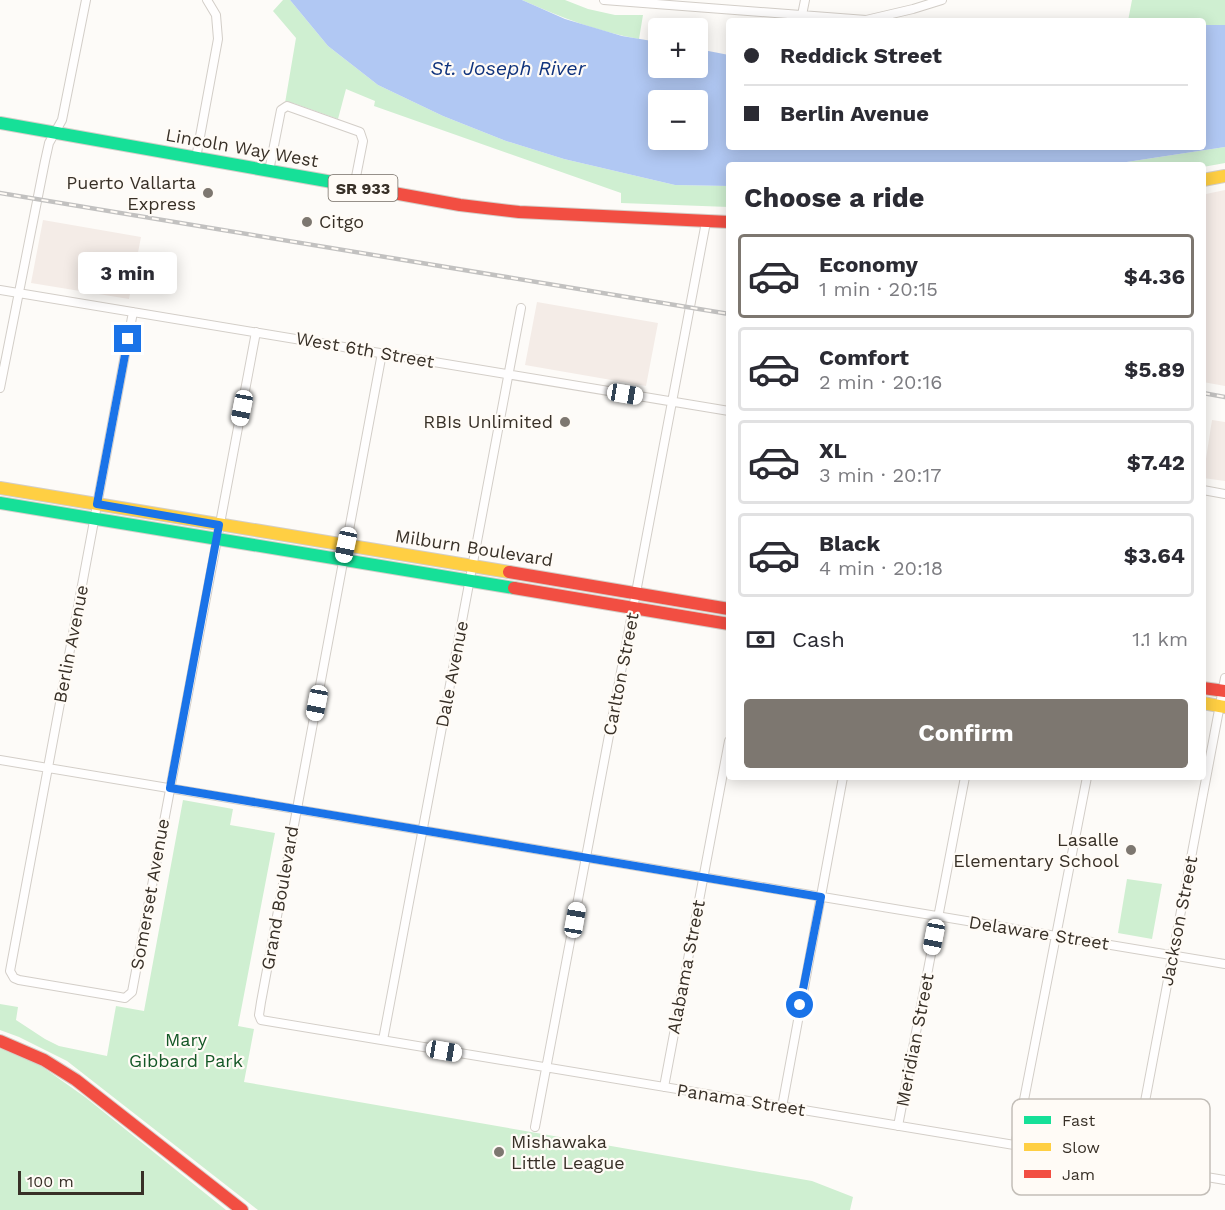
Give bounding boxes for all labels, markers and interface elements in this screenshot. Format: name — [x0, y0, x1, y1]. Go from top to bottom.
map controls — [648, 18, 708, 150]
button: + — [648, 18, 708, 78]
text: Reddick Street — [780, 43, 942, 68]
water label: St. Joseph River — [431, 56, 587, 80]
button: − — [648, 90, 708, 150]
text: Berlin Avenue — [780, 101, 929, 126]
street label: Lincoln Way West — [164, 124, 321, 171]
place label: Puerto Vallarta Express — [66, 172, 196, 214]
road number: SR 933 — [328, 175, 398, 201]
text: Choose a ride — [744, 182, 924, 214]
marker: Puerto Vallarta Express — [201, 186, 215, 200]
place label: Citgo — [319, 211, 364, 232]
marker: Citgo — [300, 215, 314, 229]
icon: car — [747, 249, 801, 303]
callout: 3 min — [78, 252, 178, 294]
text: Economy — [819, 252, 918, 277]
text: 3 min — [100, 261, 155, 285]
text: $4.36 — [1124, 264, 1185, 289]
text: 1 min · 20:15 — [819, 277, 938, 301]
route end — [114, 325, 141, 352]
street label: West 6th Street — [294, 327, 436, 372]
icon: car — [747, 342, 801, 396]
text: Comfort — [819, 345, 909, 370]
text: $5.89 — [1124, 357, 1185, 382]
text: 2 min · 20:16 — [819, 370, 942, 394]
car — [606, 382, 644, 406]
car — [230, 389, 254, 427]
place label: RBIs Unlimited — [423, 411, 553, 432]
marker: RBIs Unlimited — [558, 415, 572, 429]
icon: car — [747, 435, 801, 489]
text: XL — [819, 438, 847, 463]
text: $7.42 — [1127, 450, 1185, 475]
text: 3 min · 20:17 — [819, 463, 941, 487]
street label: Milburn Boulevard — [394, 525, 555, 570]
car — [333, 526, 359, 564]
icon: car — [747, 528, 801, 582]
text: Black — [819, 531, 880, 556]
text: $3.64 — [1124, 543, 1185, 568]
text: 4 min · 20:18 — [819, 556, 943, 580]
street label: Berlin Avenue — [49, 583, 92, 705]
street label: Carlton Street — [598, 610, 643, 737]
street label: Dale Avenue — [431, 619, 472, 729]
icon: cash — [744, 623, 777, 656]
text: Cash — [792, 627, 845, 652]
text: 1.1 km — [1132, 627, 1188, 651]
car — [305, 684, 329, 722]
button: Confirm — [744, 699, 1188, 768]
street label: Somerset Avenue — [126, 817, 173, 971]
street label: Grand Boulevard — [257, 824, 303, 972]
place label: Lasalle Elementary School — [953, 829, 1119, 871]
marker: Lasalle Elementary School — [1124, 843, 1138, 857]
street label: Jackson Street — [1156, 854, 1201, 988]
street label: Alabama Street — [662, 898, 709, 1036]
car — [563, 901, 587, 939]
street label: Delaware Street — [967, 911, 1111, 954]
car — [922, 918, 946, 956]
street label: Meridian Street — [891, 971, 938, 1108]
route start — [786, 991, 813, 1018]
park label: Mary Gibbard Park — [129, 1029, 243, 1071]
car — [425, 1039, 463, 1063]
street label: Panama Street — [675, 1079, 807, 1120]
legend — [1012, 1099, 1210, 1195]
text: Fast — [1062, 1111, 1095, 1130]
place label: Mishawaka Little League — [511, 1131, 625, 1173]
text: Slow — [1062, 1138, 1100, 1157]
marker: Mishawaka Little League — [492, 1145, 506, 1159]
text: Jam — [1062, 1165, 1095, 1184]
scale bar — [18, 1168, 144, 1196]
text: 100 m — [27, 1172, 74, 1191]

